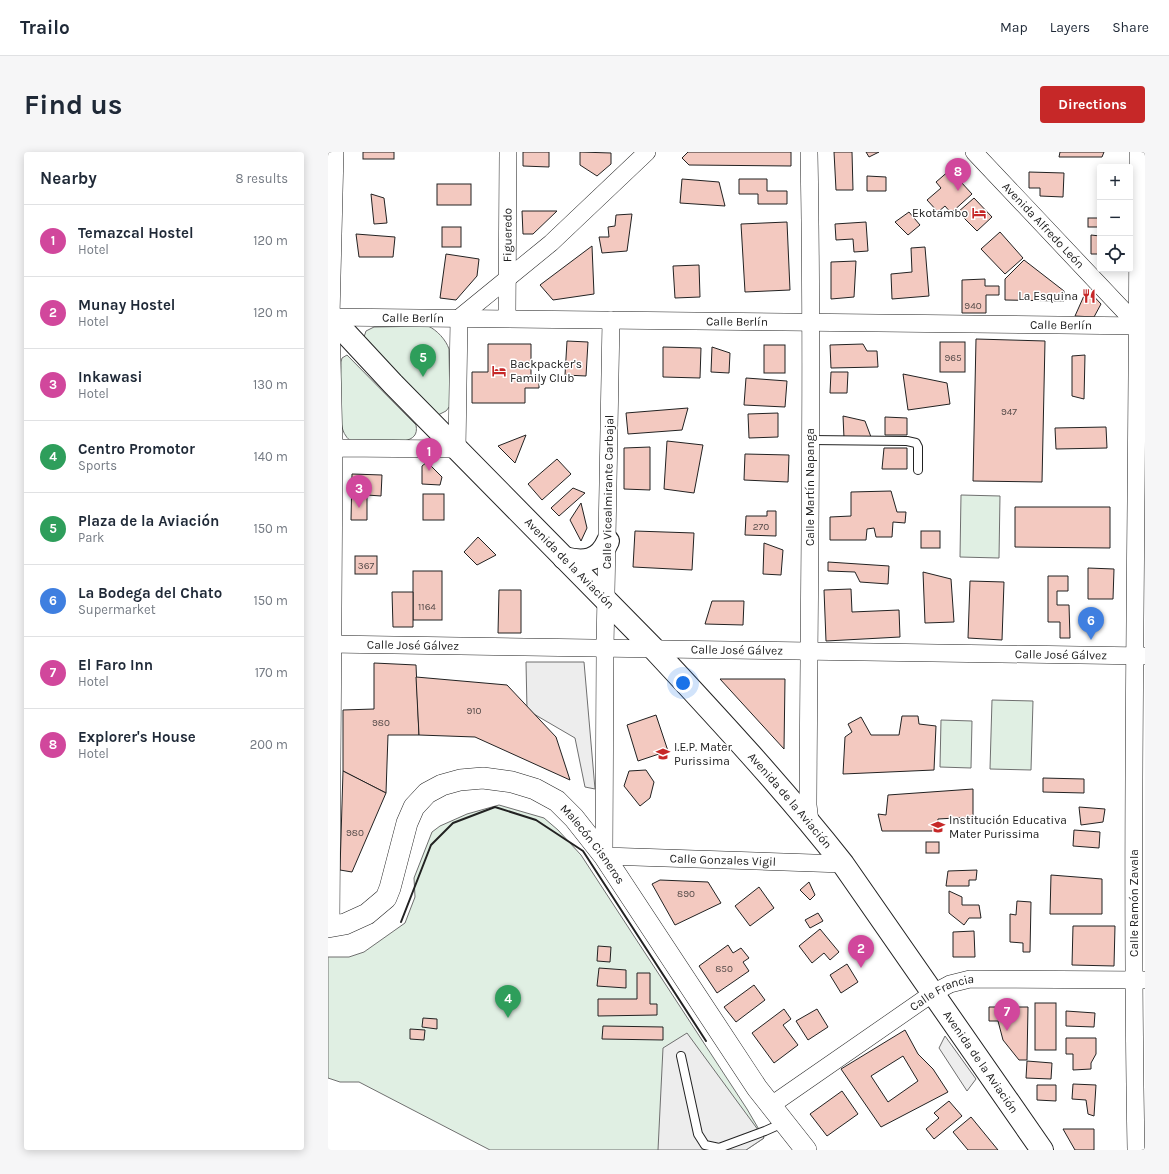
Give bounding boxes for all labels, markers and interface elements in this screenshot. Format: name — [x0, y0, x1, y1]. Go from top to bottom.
text: Trailo — [20, 17, 70, 39]
text: Map — [1000, 19, 1028, 36]
text: Layers — [1050, 19, 1090, 36]
text: Share — [1112, 19, 1149, 36]
button: Directions — [1040, 86, 1145, 123]
text: Find us — [24, 88, 123, 121]
pin: 8 — [945, 158, 971, 191]
map controls — [1097, 164, 1133, 272]
button: + — [1097, 164, 1133, 200]
text: Nearby — [40, 168, 97, 188]
text: 8 results — [235, 171, 288, 186]
street label: Avenida Alfredo León — [999, 179, 1087, 271]
button: − — [1097, 200, 1133, 236]
hotel icon: Ekotambo — [971, 205, 987, 221]
place label: Ekotambo — [912, 206, 968, 220]
street label: Figueredo — [500, 208, 515, 262]
text: Temazcal Hostel — [78, 224, 194, 242]
text: 1 — [51, 233, 55, 248]
text: 120 m — [253, 233, 288, 248]
button: locate — [1097, 236, 1133, 272]
text: Hotel — [78, 242, 109, 257]
restaurant icon: La Esquina — [1081, 288, 1097, 304]
place label: La Esquina — [1018, 289, 1078, 303]
text: Munay Hostel — [78, 296, 175, 314]
house number: 940 — [964, 300, 982, 312]
text: 2 — [49, 305, 57, 320]
text: 120 m — [253, 305, 288, 320]
street label: Calle Berlín — [382, 311, 444, 325]
text: Hotel — [78, 314, 109, 329]
street label: Calle Berlín — [706, 314, 768, 329]
street label: Calle Berlín — [1030, 318, 1092, 332]
pin: 5 — [410, 344, 436, 377]
house number: 965 — [944, 352, 962, 364]
place label: Backpacker's Family Club — [510, 357, 582, 385]
hotel icon: Backpacker's Family Club — [491, 363, 507, 379]
text: Inkawasi — [78, 368, 143, 386]
text: 3 — [49, 377, 57, 392]
text: 130 m — [253, 377, 288, 392]
text: Hotel — [78, 386, 109, 401]
house number: 947 — [1001, 406, 1017, 418]
street label: Calle Vicealmirante Carbajal — [600, 415, 616, 569]
street label: Calle Martín Napanga — [803, 428, 817, 546]
pin: 1 — [416, 438, 442, 471]
text: Centro Promotor — [78, 440, 195, 458]
text: 4 — [49, 449, 57, 464]
text: 140 m — [253, 449, 288, 464]
text: Sports — [78, 458, 117, 473]
pin: 3 — [346, 475, 372, 508]
text: Plaza de la Aviación — [78, 512, 219, 530]
street label: Avenida de la Aviación — [522, 515, 617, 611]
text: 5 — [49, 521, 57, 536]
text: 150 m — [253, 521, 288, 536]
house number: 270 — [753, 521, 769, 533]
text: Park — [78, 530, 104, 545]
house number: 367 — [358, 560, 374, 572]
text: La Bodega del Chato — [78, 584, 222, 602]
text: 6 — [49, 593, 57, 608]
text: 150 m — [253, 593, 288, 608]
house number: 1164 — [418, 601, 436, 613]
text: Supermarket — [78, 602, 156, 617]
pin: 6 — [1078, 607, 1104, 640]
street label: Calle José Gálvez — [367, 638, 459, 653]
street label: Calle José Gálvez — [691, 642, 783, 658]
street label: Calle José Gálvez — [1015, 647, 1107, 662]
text: El Faro Inn — [78, 656, 153, 674]
text: 7 — [50, 665, 56, 680]
text: 170 m — [255, 665, 288, 680]
your location — [673, 673, 693, 693]
text: Hotel — [78, 674, 109, 689]
house number: 910 — [466, 705, 482, 717]
house number: 980 — [372, 717, 390, 729]
text: Explorer's House — [78, 728, 196, 746]
text: 8 — [49, 737, 57, 752]
text: 200 m — [250, 737, 288, 752]
place label: I.E.P. Mater Purissima — [674, 740, 732, 768]
text: Hotel — [78, 746, 109, 761]
school or university icon: I.E.P. Mater Purissima — [655, 746, 671, 762]
street label: Avenida de la Aviación — [745, 750, 835, 851]
street label: Malecón Cisneros — [557, 801, 628, 887]
place label: Institución Educativa Mater Purissima — [949, 813, 1067, 841]
school or university icon: Institución Educativa Mater Purissima — [930, 819, 946, 835]
house number: 980 — [346, 827, 364, 839]
street label: Calle Ramón Zavala — [1127, 849, 1141, 957]
street label: Calle Gonzales Vigil — [669, 851, 776, 869]
house number: 890 — [677, 888, 695, 900]
pin: 2 — [848, 935, 874, 968]
house number: 850 — [715, 963, 733, 975]
street label: Calle Francia — [907, 972, 974, 1014]
pin: 4 — [495, 985, 521, 1018]
pin: 7 — [994, 998, 1020, 1031]
street label: Avenida de la Aviación — [940, 1008, 1021, 1116]

